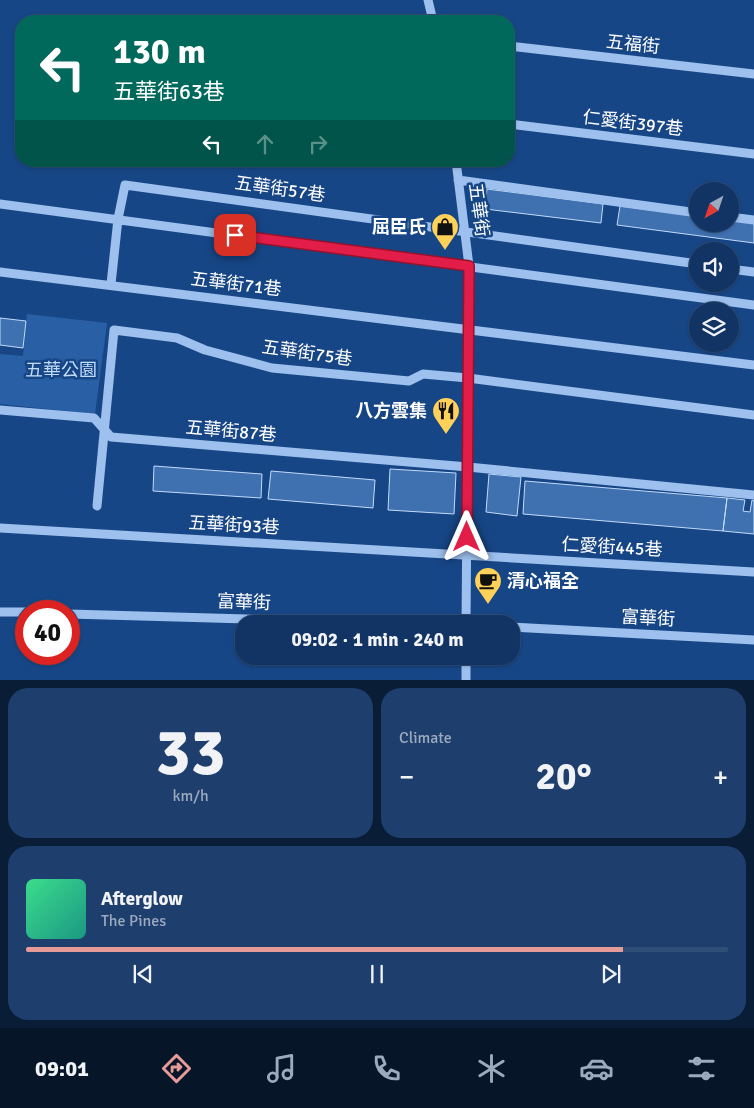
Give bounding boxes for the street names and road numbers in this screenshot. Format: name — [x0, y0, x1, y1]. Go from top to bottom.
street label: 五福街 — [605, 30, 661, 58]
street label: 仁愛街397巷 — [581, 106, 685, 140]
street label: 五華街57巷 — [233, 172, 327, 206]
street label: 五華街 — [464, 182, 494, 238]
street label: 五華街71巷 — [189, 268, 283, 300]
street label: 五華街75巷 — [260, 336, 354, 370]
street label: 五華街87巷 — [184, 416, 278, 446]
street label: 五華街93巷 — [188, 512, 280, 538]
street label: 仁愛街445巷 — [561, 533, 663, 561]
street label: 富華街 — [217, 590, 271, 614]
street label: 富華街 — [620, 606, 676, 630]

